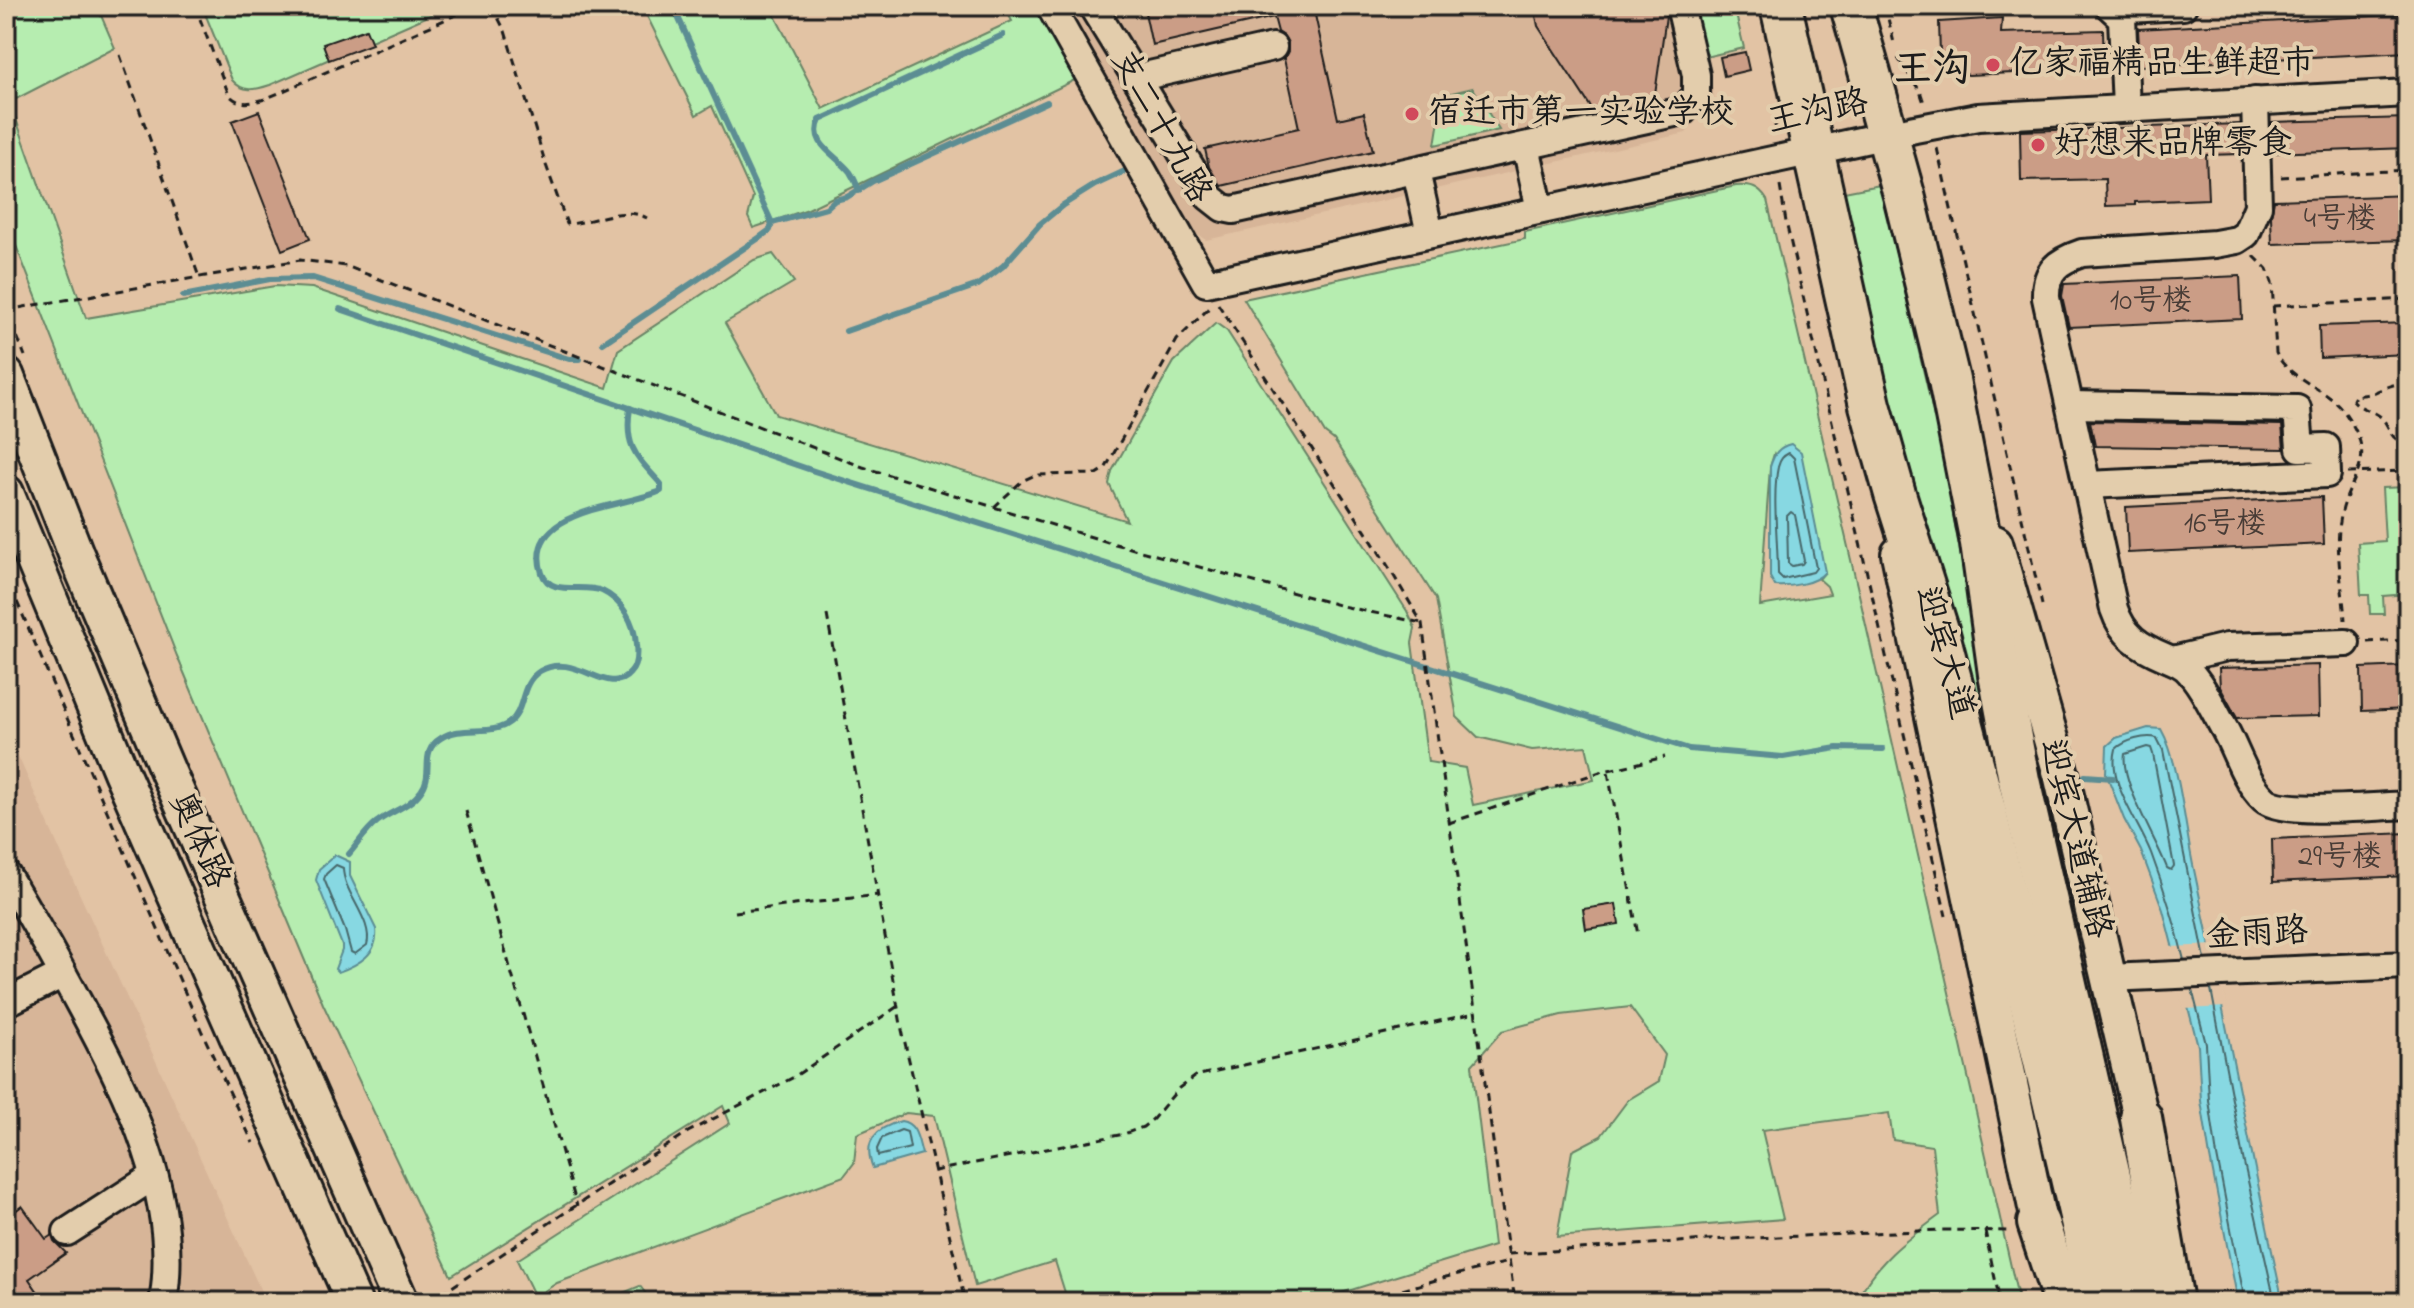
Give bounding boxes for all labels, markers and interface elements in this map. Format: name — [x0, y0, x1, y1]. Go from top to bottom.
place label: 亿家福精品生鲜超市 — [2009, 40, 2315, 90]
street label: 支二十九路 — [1097, 41, 1223, 213]
district label: 王沟 — [1894, 43, 1970, 99]
marker: 亿家福精品生鲜超市 — [1984, 56, 2002, 74]
street label: 王沟路 — [1763, 78, 1873, 148]
place label: 宿迁市第一实验学校 — [1428, 89, 1734, 139]
marker: 宿迁市第一实验学校 — [1403, 105, 1421, 123]
place label: 好想来品牌零食 — [2054, 120, 2292, 170]
marker: 好想来品牌零食 — [2029, 136, 2047, 154]
house number: 4号楼 — [2304, 198, 2376, 242]
house number: 10号楼 — [2110, 280, 2192, 324]
house number: 16号楼 — [2184, 503, 2266, 547]
street label: 迎宾大道 — [1900, 581, 1986, 725]
street label: 迎宾大道辅路 — [2025, 734, 2123, 944]
street label: 奥体路 — [154, 784, 242, 898]
house number: 29号楼 — [2298, 836, 2382, 880]
street label: 金雨路 — [2205, 907, 2309, 963]

